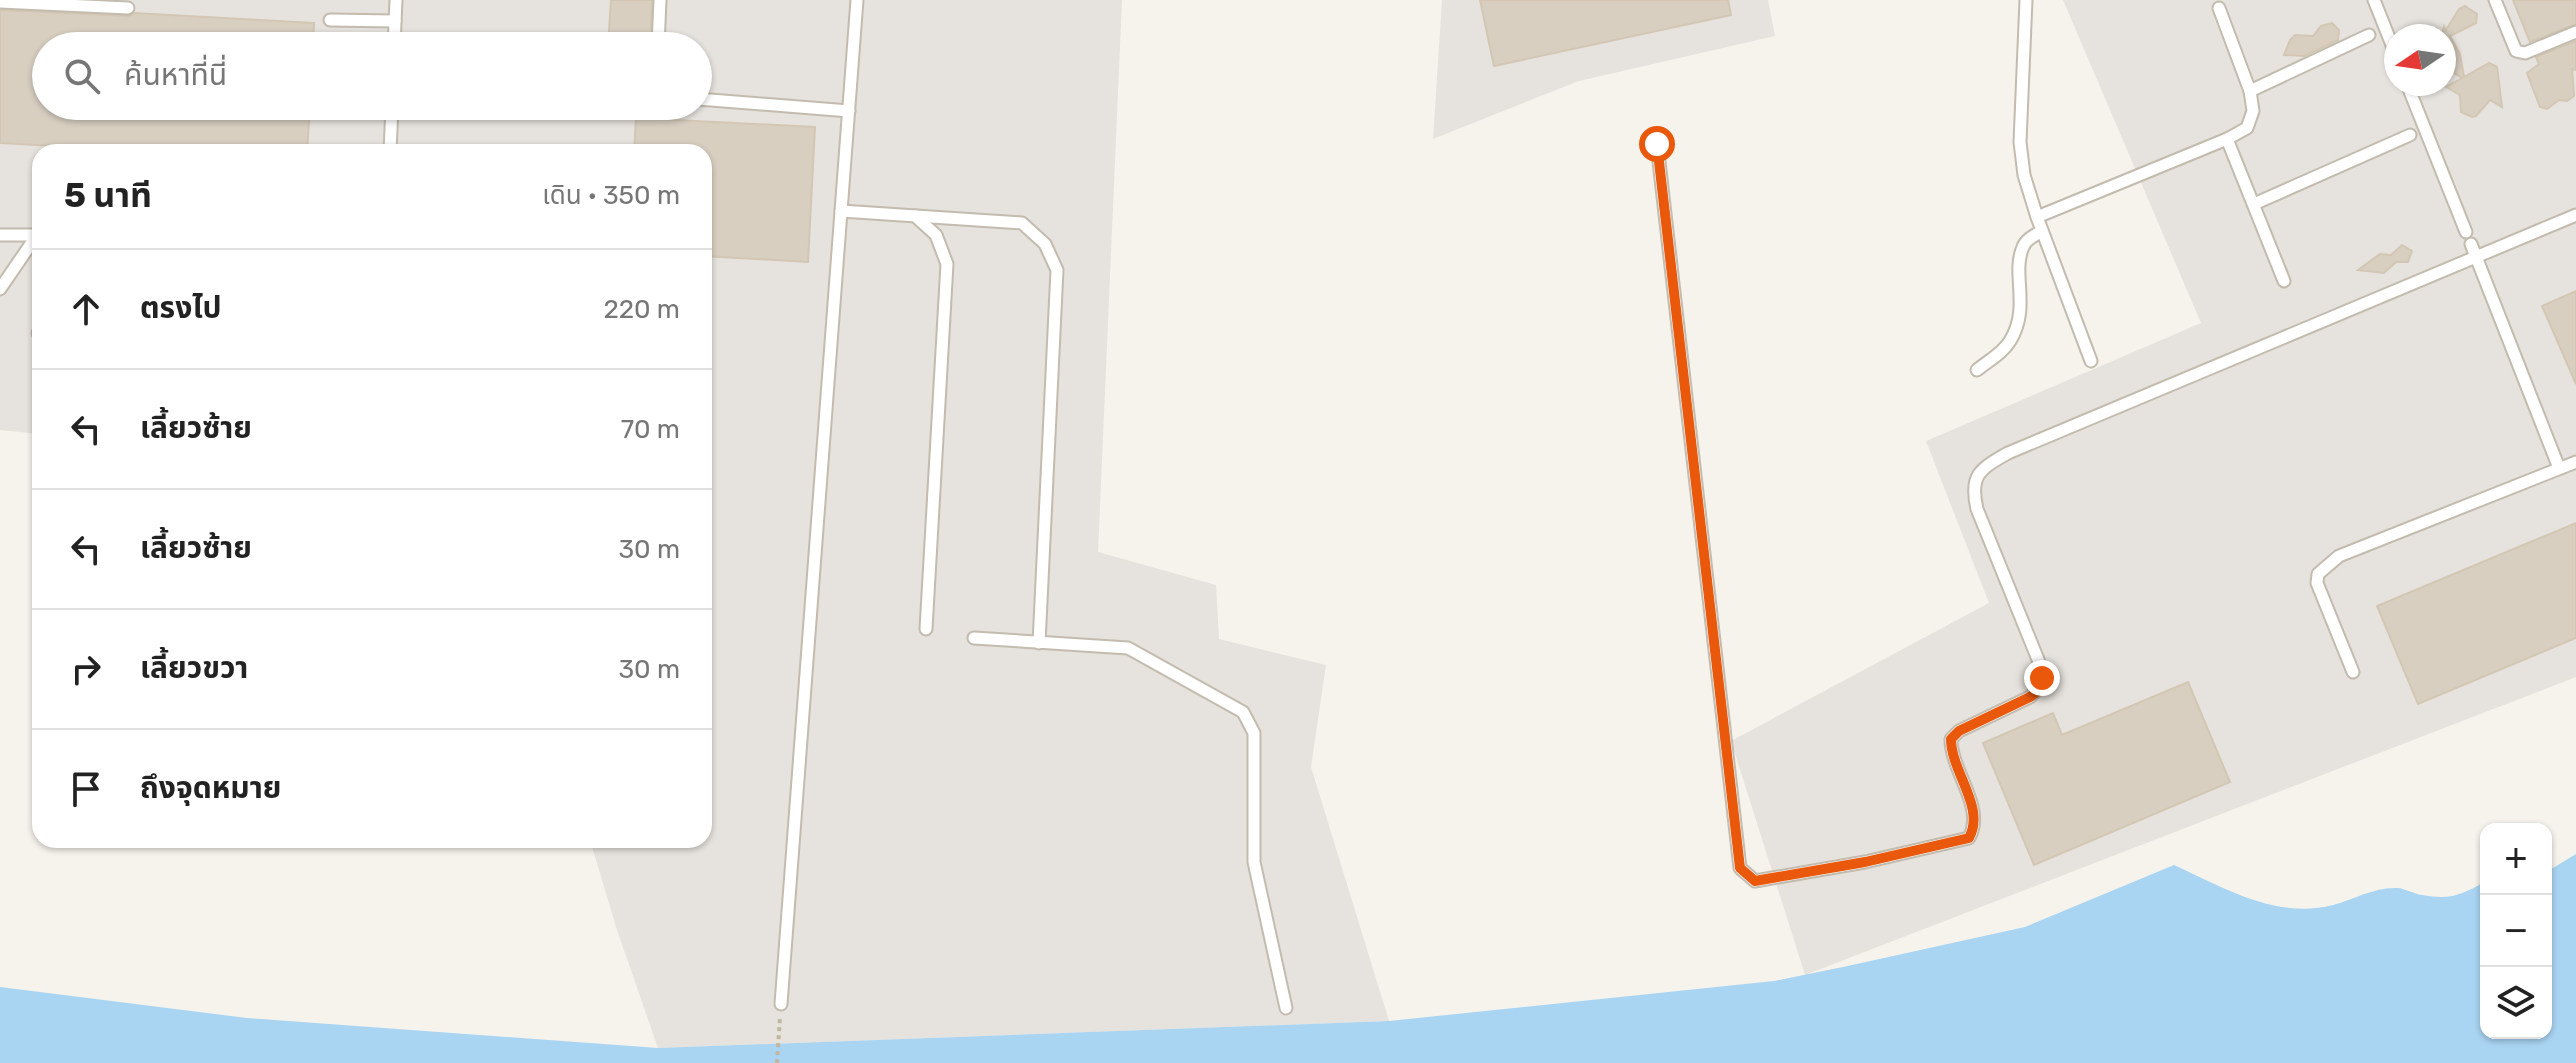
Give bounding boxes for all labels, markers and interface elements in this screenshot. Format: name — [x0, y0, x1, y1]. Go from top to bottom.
north arrow — [2384, 24, 2456, 96]
search box — [32, 32, 712, 120]
icon: search — [60, 54, 104, 98]
text: ค้นหาที่นี่ — [124, 57, 227, 93]
route start — [1639, 126, 1675, 162]
text: 5 นาที — [64, 175, 152, 216]
text: เดิน · 350 m — [542, 180, 680, 211]
icon: ahead — [64, 287, 108, 331]
text: ตรงไป — [140, 290, 222, 326]
text: 220 m — [603, 294, 680, 325]
icon: left — [64, 407, 108, 451]
text: เลี้ยวซ้าย — [140, 410, 252, 446]
text: 70 m — [621, 414, 680, 445]
icon: left — [64, 527, 108, 571]
text: เลี้ยวซ้าย — [140, 530, 252, 566]
text: 30 m — [618, 534, 680, 565]
icon: right — [64, 647, 108, 691]
text: เลี้ยวขวา — [140, 650, 248, 686]
text: 30 m — [618, 654, 680, 685]
route end — [2024, 660, 2060, 696]
icon: arrive — [64, 767, 108, 811]
text: ถึงจุดหมาย — [140, 770, 281, 806]
map controls — [2480, 823, 2552, 1039]
button: + — [2480, 823, 2552, 895]
button: − — [2480, 895, 2552, 967]
button: layers — [2480, 967, 2552, 1039]

